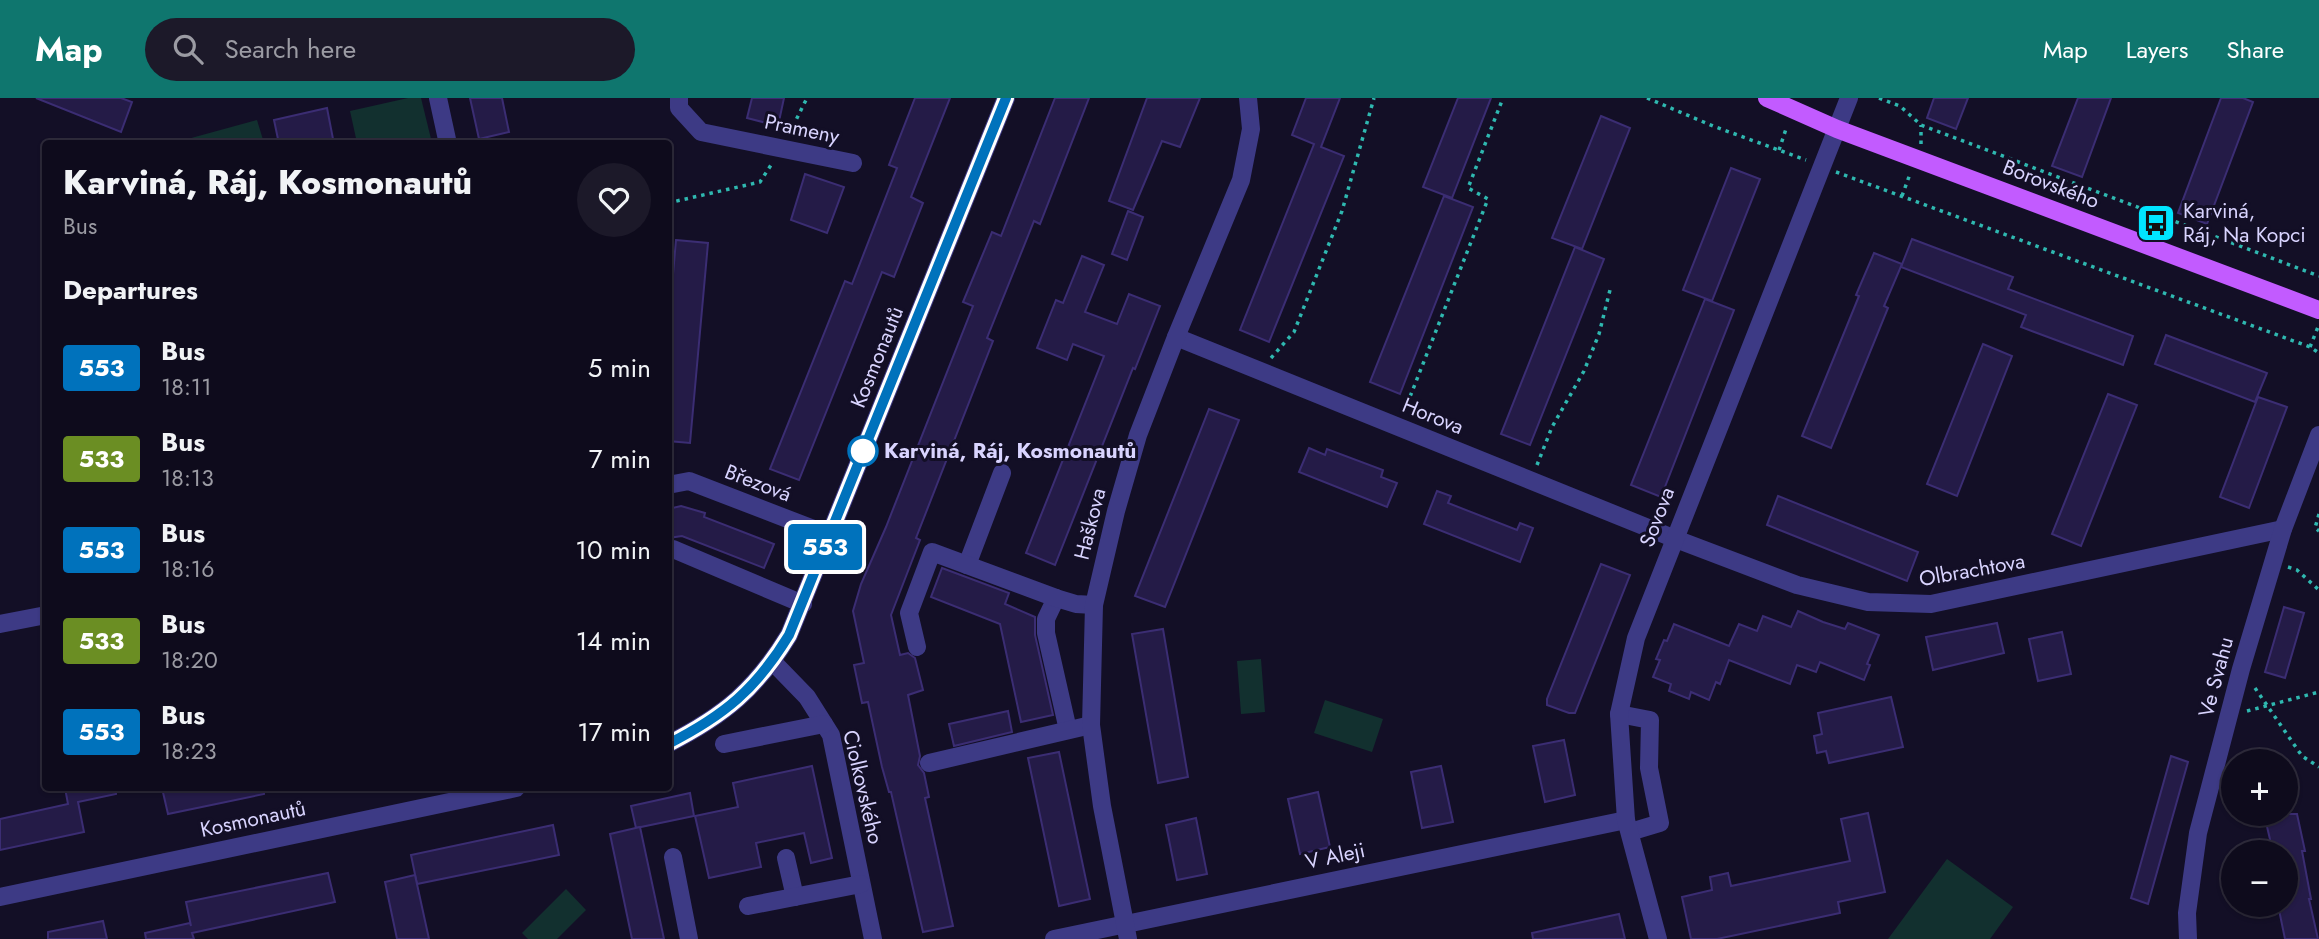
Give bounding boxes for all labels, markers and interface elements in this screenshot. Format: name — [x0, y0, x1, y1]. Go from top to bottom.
search box — [145, 18, 635, 81]
text: Map — [35, 26, 103, 73]
icon: search — [169, 30, 207, 68]
text: Search here — [225, 30, 356, 68]
text: Map — [2043, 32, 2088, 67]
text: Layers — [2126, 32, 2188, 67]
text: Share — [2226, 32, 2284, 67]
street label: Prameny — [762, 106, 843, 152]
street label: Borovského — [1998, 152, 2104, 216]
text: Karviná, Ráj, Kosmonautů — [63, 159, 472, 206]
button: heart — [577, 163, 651, 237]
place label: Karviná, Ráj, Na Kopci — [2183, 196, 2306, 250]
bus stop icon: Karviná, Ráj, Na Kopci — [2135, 202, 2177, 244]
text: Bus — [63, 209, 97, 243]
text: Departures — [63, 271, 198, 309]
street label: Kosmonautů — [843, 302, 911, 412]
text: Bus — [161, 332, 205, 370]
text: 5 min — [588, 349, 651, 387]
text: 553 — [79, 350, 124, 385]
text: 18:11 — [161, 370, 212, 404]
street label: Horova — [1398, 390, 1468, 442]
text: Bus — [161, 423, 205, 461]
marker: Karviná, Ráj, Kosmonautů — [848, 436, 878, 466]
place label: Karviná, Ráj, Kosmonautů — [884, 436, 1136, 466]
text: 7 min — [589, 440, 651, 478]
text: 533 — [79, 441, 124, 476]
street label: Březová — [720, 457, 796, 509]
text: 18:13 — [161, 461, 214, 495]
street label: Sovova — [1632, 483, 1682, 551]
street label: Haškova — [1067, 485, 1113, 563]
text: Bus — [161, 514, 205, 552]
line badge: 553 — [785, 524, 865, 570]
text: 553 — [802, 529, 848, 564]
text: 10 min — [575, 531, 651, 569]
text: 553 — [79, 532, 124, 567]
street label: Olbrachtova — [1917, 546, 2027, 594]
text: 18:16 — [161, 552, 214, 586]
text: Bus — [161, 605, 205, 643]
text: 14 min — [576, 622, 651, 660]
text: 533 — [79, 623, 124, 658]
street label: Ve Svahu — [2191, 633, 2241, 721]
text: 18:20 — [161, 643, 218, 677]
text: Bus — [161, 696, 205, 734]
text: 17 min — [577, 713, 651, 751]
text: 553 — [79, 714, 124, 749]
street label: Ciolkovského — [835, 727, 891, 847]
text: 18:23 — [161, 734, 216, 768]
map controls — [2221, 749, 2298, 917]
button: + — [2221, 749, 2298, 826]
street label: Kosmonautů — [197, 793, 309, 845]
street label: V Aleji — [1302, 835, 1368, 877]
button: − — [2221, 840, 2298, 917]

